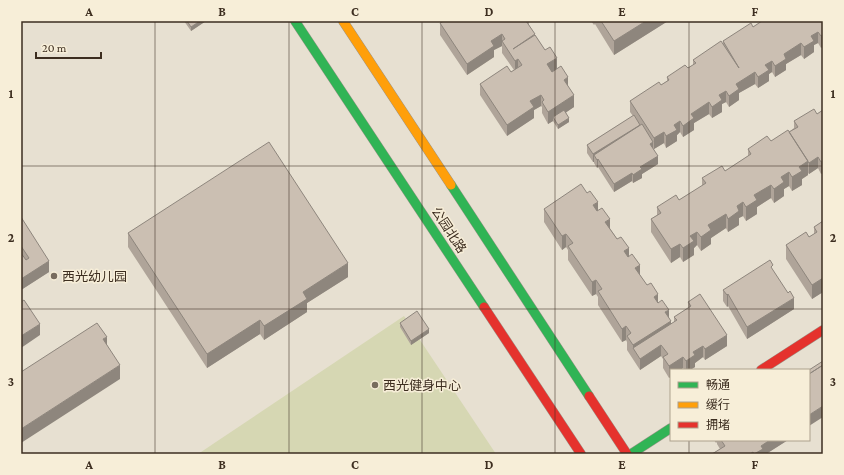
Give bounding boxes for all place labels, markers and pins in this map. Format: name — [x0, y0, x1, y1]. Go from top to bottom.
place label: 西光幼儿园 — [62, 269, 127, 284]
marker: 西光幼儿园 — [49, 271, 59, 281]
place label: 西光健身中心 — [383, 378, 461, 393]
marker: 西光健身中心 — [370, 380, 380, 390]

